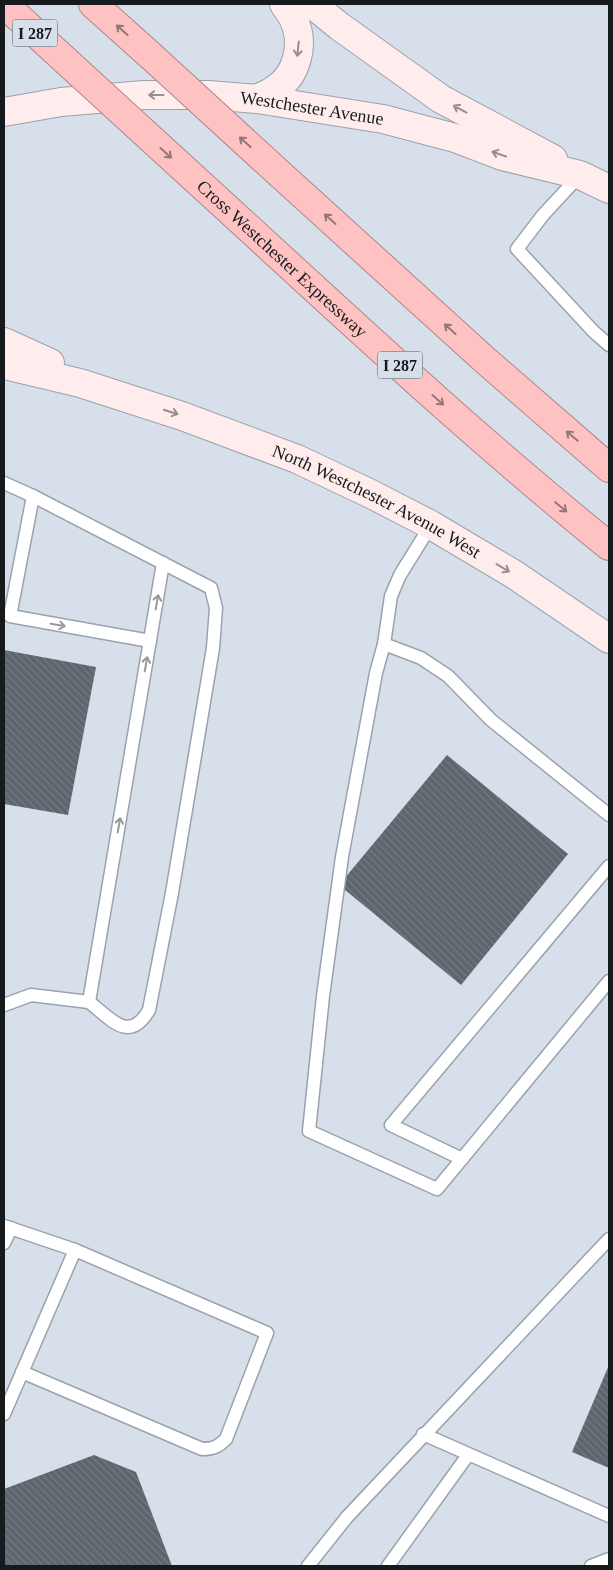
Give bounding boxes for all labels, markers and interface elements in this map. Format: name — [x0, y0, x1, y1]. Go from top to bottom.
road number: I 287 — [12, 19, 58, 46]
one-way arrow — [116, 24, 129, 36]
one-way arrow — [293, 40, 303, 56]
street label: Westchester Avenue — [240, 88, 385, 129]
one-way arrow — [148, 90, 164, 100]
one-way arrow — [453, 104, 468, 114]
one-way arrow — [239, 136, 252, 148]
one-way arrow — [160, 147, 173, 158]
one-way arrow — [491, 149, 507, 158]
street label: Cross Westchester Expressway — [193, 176, 371, 342]
one-way arrow — [324, 214, 337, 226]
one-way arrow — [444, 323, 457, 335]
road number: I 287 — [378, 352, 422, 378]
one-way arrow — [432, 394, 445, 406]
one-way arrow — [163, 408, 179, 418]
one-way arrow — [566, 431, 579, 442]
street label: North Westchester Avenue West — [270, 441, 484, 562]
one-way arrow — [554, 501, 567, 513]
one-way arrow — [496, 563, 510, 573]
one-way arrow — [152, 594, 162, 610]
one-way arrow — [50, 620, 66, 630]
one-way arrow — [141, 657, 151, 673]
one-way arrow — [115, 817, 125, 833]

